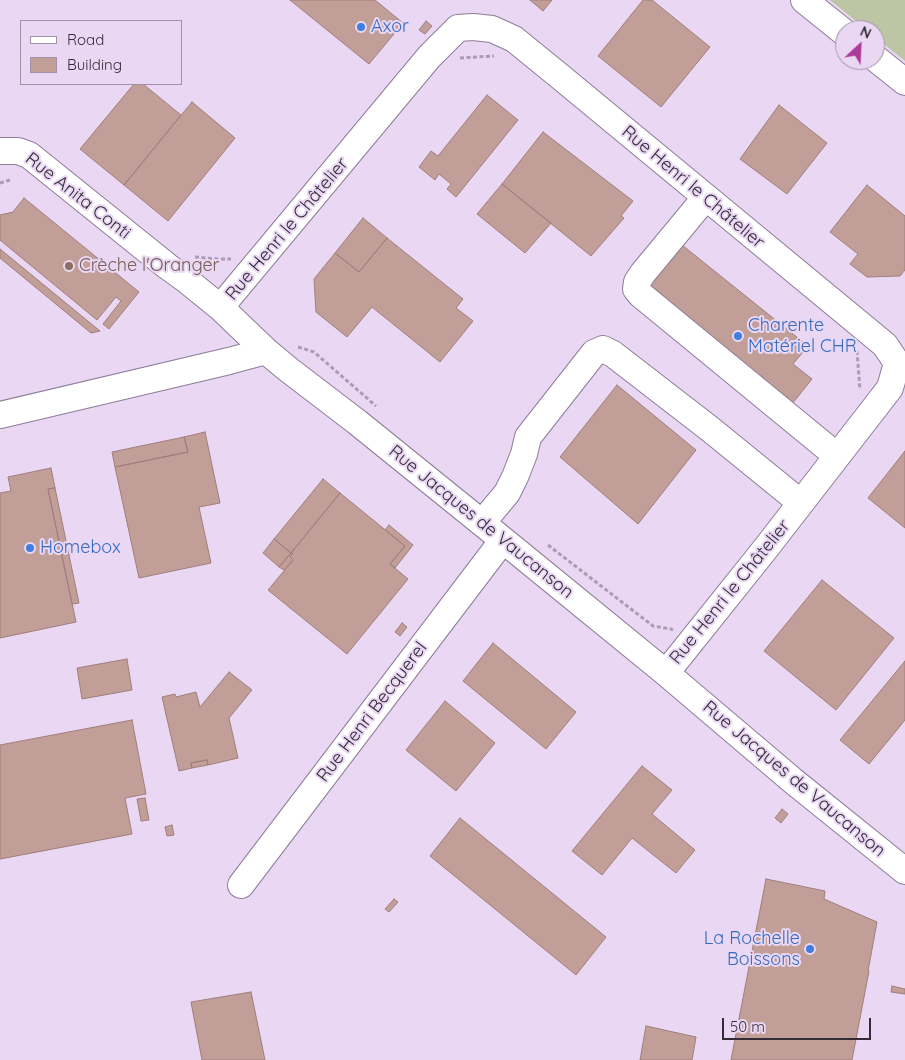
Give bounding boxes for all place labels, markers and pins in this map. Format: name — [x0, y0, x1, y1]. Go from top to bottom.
place label: Axor — [371, 16, 409, 38]
marker: Axor — [355, 21, 367, 33]
place label: Crèche l'Oranger — [79, 255, 219, 277]
marker: Crèche l'Oranger — [63, 260, 75, 272]
place label: Charente Matériel CHR — [748, 315, 857, 358]
marker: Charente Matériel CHR — [732, 330, 744, 342]
place label: Homebox — [40, 537, 121, 559]
marker: Homebox — [24, 542, 36, 554]
place label: La Rochelle Boissons — [704, 928, 800, 971]
marker: La Rochelle Boissons — [804, 943, 816, 955]

